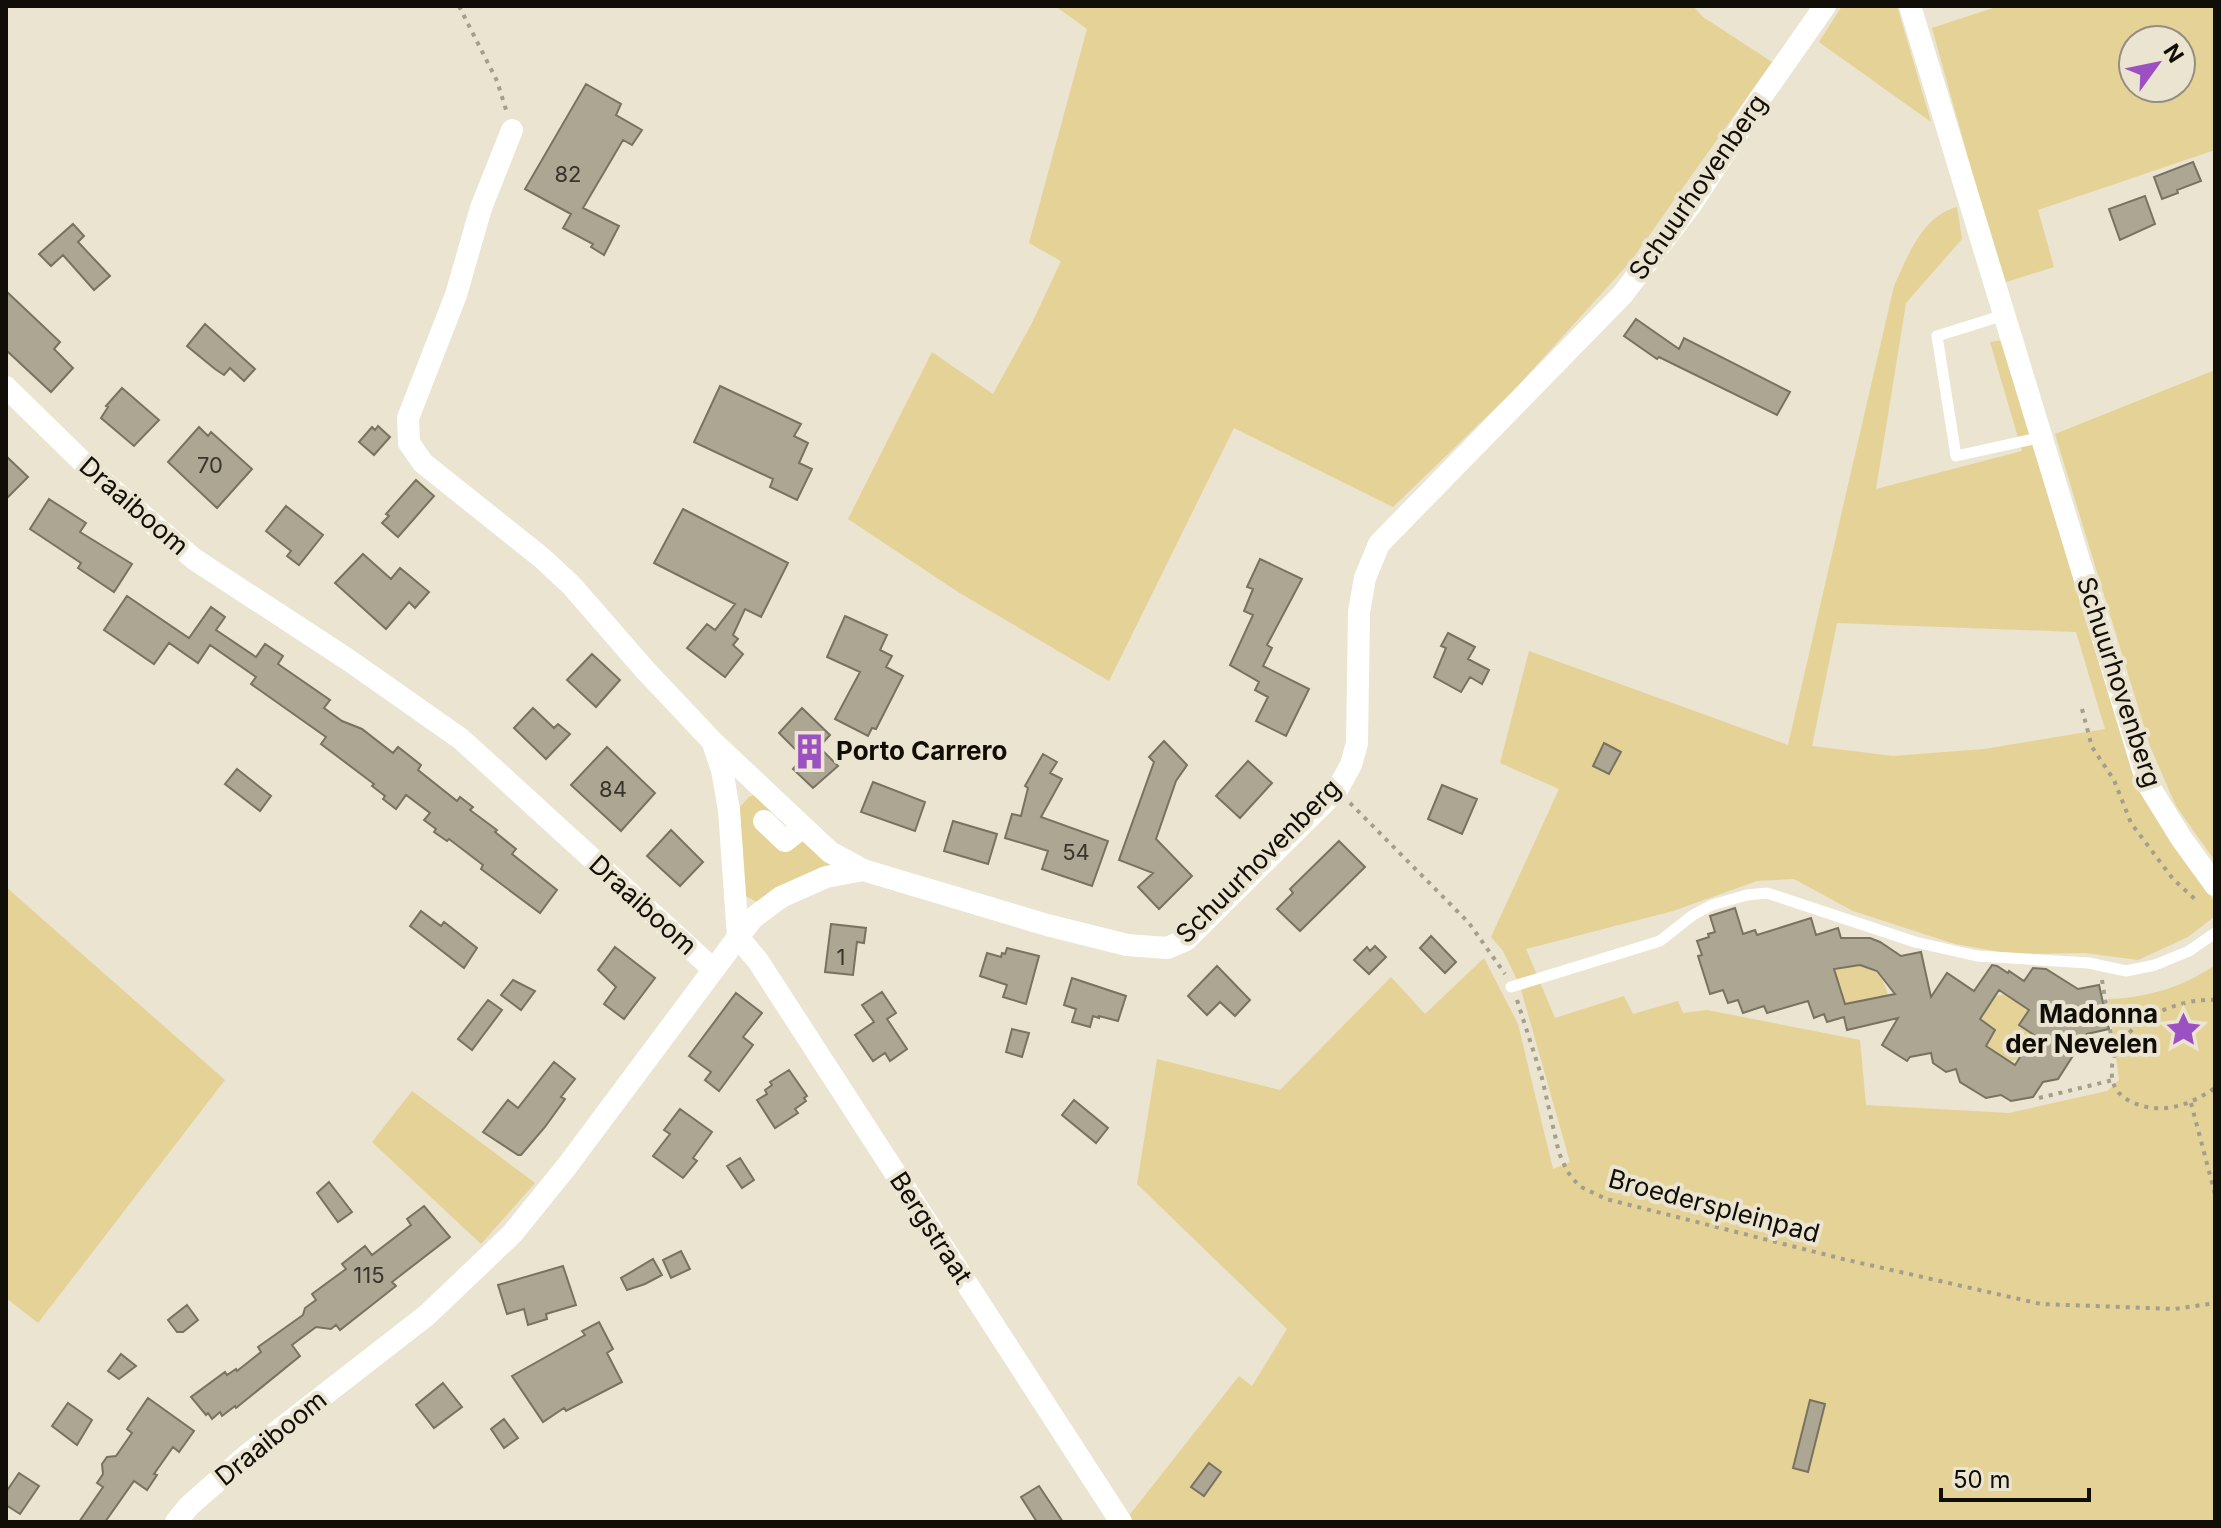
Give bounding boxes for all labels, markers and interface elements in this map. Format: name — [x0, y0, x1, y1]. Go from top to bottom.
north arrow — [2117, 24, 2197, 104]
text: N — [2158, 39, 2189, 67]
street label: Schuurhovenberg — [1622, 88, 1773, 285]
house number: 82 — [554, 161, 582, 187]
street label: Draaiboom — [74, 450, 195, 561]
house number: 70 — [197, 452, 223, 478]
street label: Schuurhovenberg — [2071, 573, 2168, 791]
building icon: Porto Carrero — [791, 732, 829, 770]
place label: Porto Carrero — [836, 735, 1008, 766]
street label: Schuurhovenberg — [1169, 772, 1346, 949]
house number: 84 — [599, 776, 627, 802]
house number: 54 — [1062, 839, 1090, 865]
street label: Draaiboom — [583, 848, 703, 961]
house number: 1 — [837, 944, 845, 970]
place label: Madonna der Nevelen — [2005, 998, 2158, 1059]
place icon: Madonna der Nevelen — [2165, 1010, 2203, 1048]
street label: Broederspleinpad — [1605, 1162, 1823, 1249]
street label: Bergstraat — [884, 1166, 979, 1290]
house number: 115 — [353, 1262, 385, 1288]
street label: Draaiboom — [209, 1383, 332, 1492]
scale bar — [1941, 1452, 2089, 1502]
text: 50 m — [1953, 1465, 2011, 1494]

